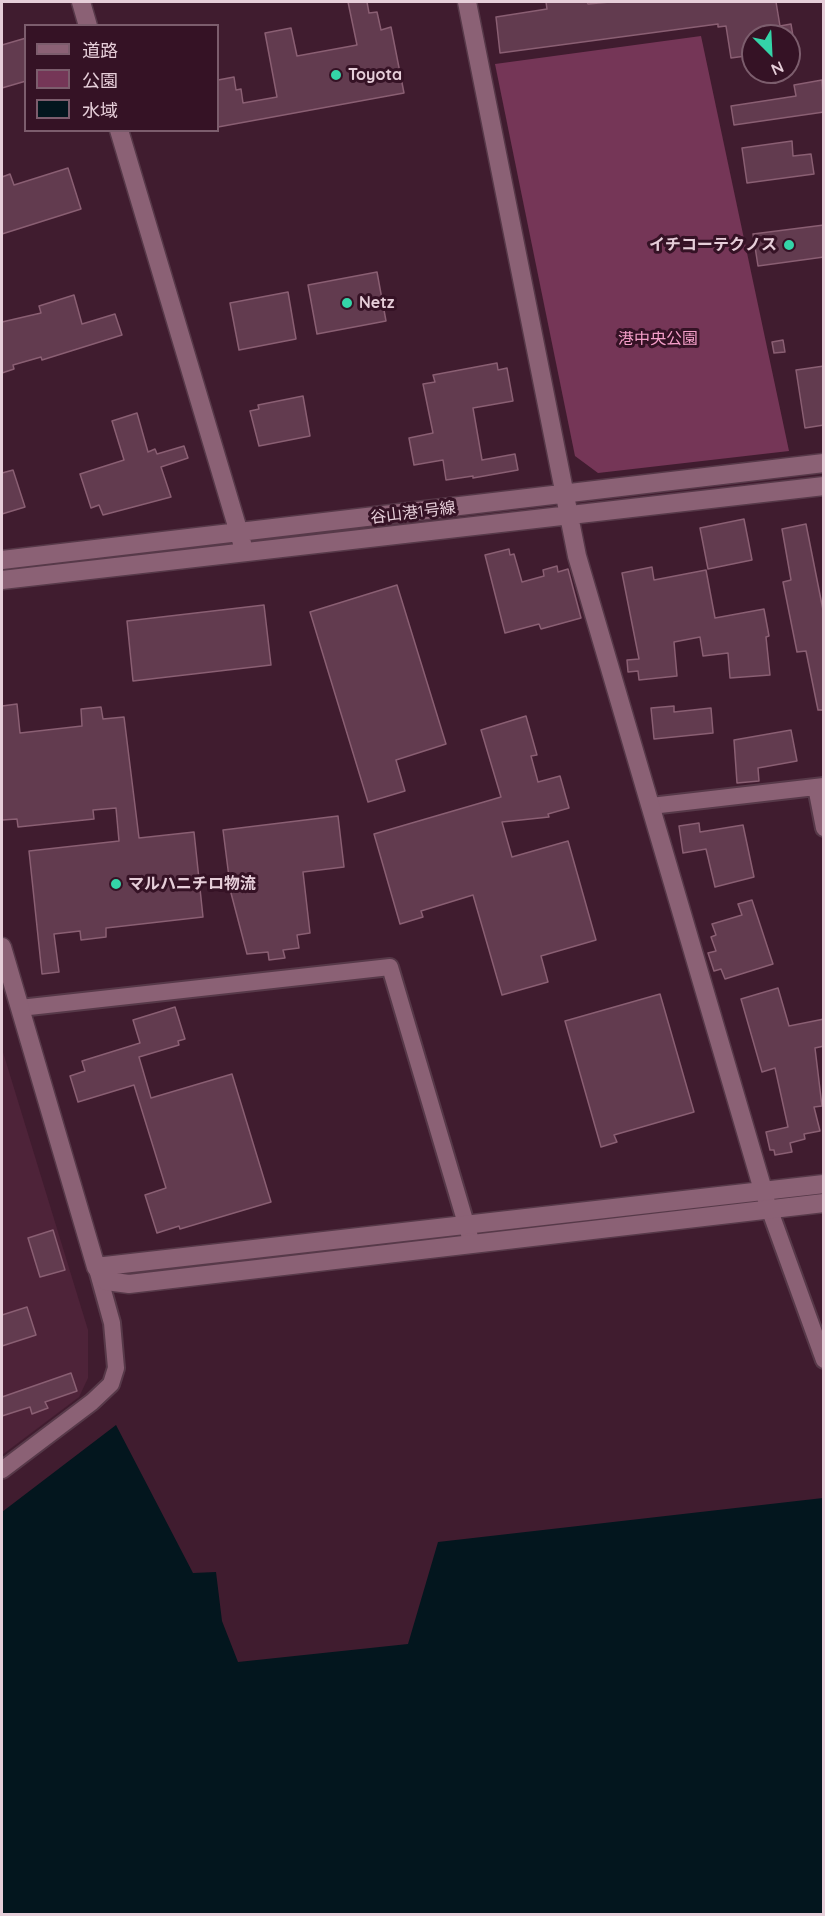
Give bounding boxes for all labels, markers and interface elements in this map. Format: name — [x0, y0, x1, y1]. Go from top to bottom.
legend — [24, 24, 219, 132]
north arrow — [741, 24, 801, 84]
text: 道路 — [82, 39, 118, 62]
text: N — [768, 57, 787, 80]
place label: Toyota — [348, 65, 402, 85]
marker: Toyota — [329, 68, 343, 82]
text: 公園 — [82, 69, 118, 92]
text: 水域 — [82, 99, 118, 122]
place label: イチコーテクノス — [649, 235, 777, 255]
marker: イチコーテクノス — [782, 238, 796, 252]
place label: Netz — [359, 293, 394, 313]
marker: Netz — [340, 296, 354, 310]
park label: 港中央公園 — [618, 329, 698, 349]
street label: 谷山港1号線 — [369, 498, 457, 528]
place label: マルハニチロ物流 — [128, 874, 256, 894]
marker: マルハニチロ物流 — [109, 877, 123, 891]

